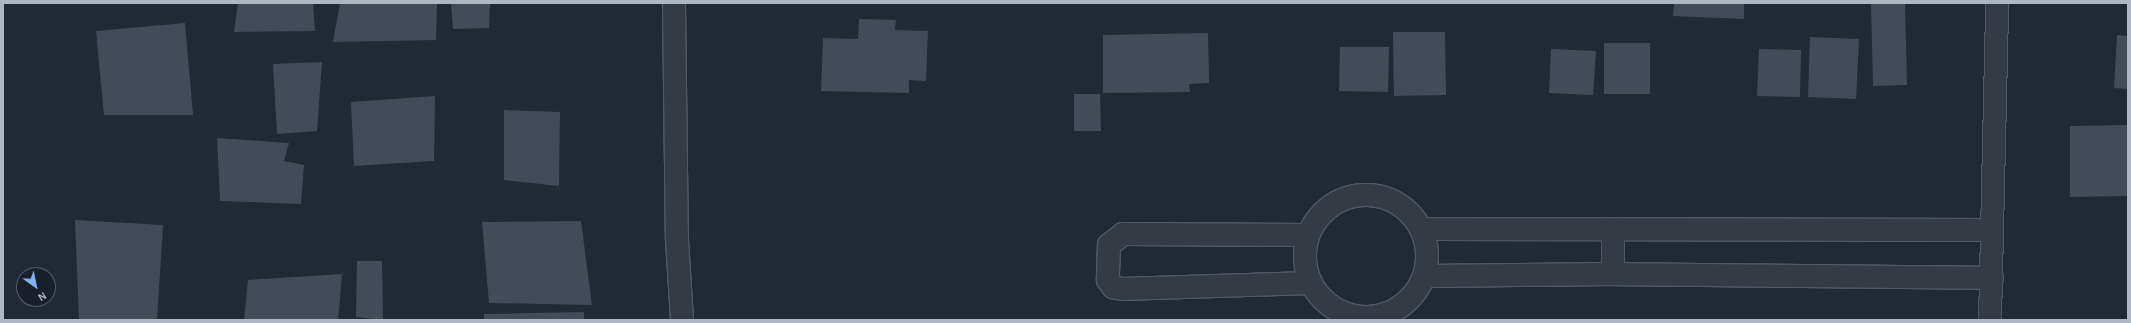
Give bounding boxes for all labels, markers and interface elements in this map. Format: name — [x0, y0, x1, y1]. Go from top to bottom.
north arrow — [16, 267, 56, 307]
text: N — [36, 290, 48, 303]

